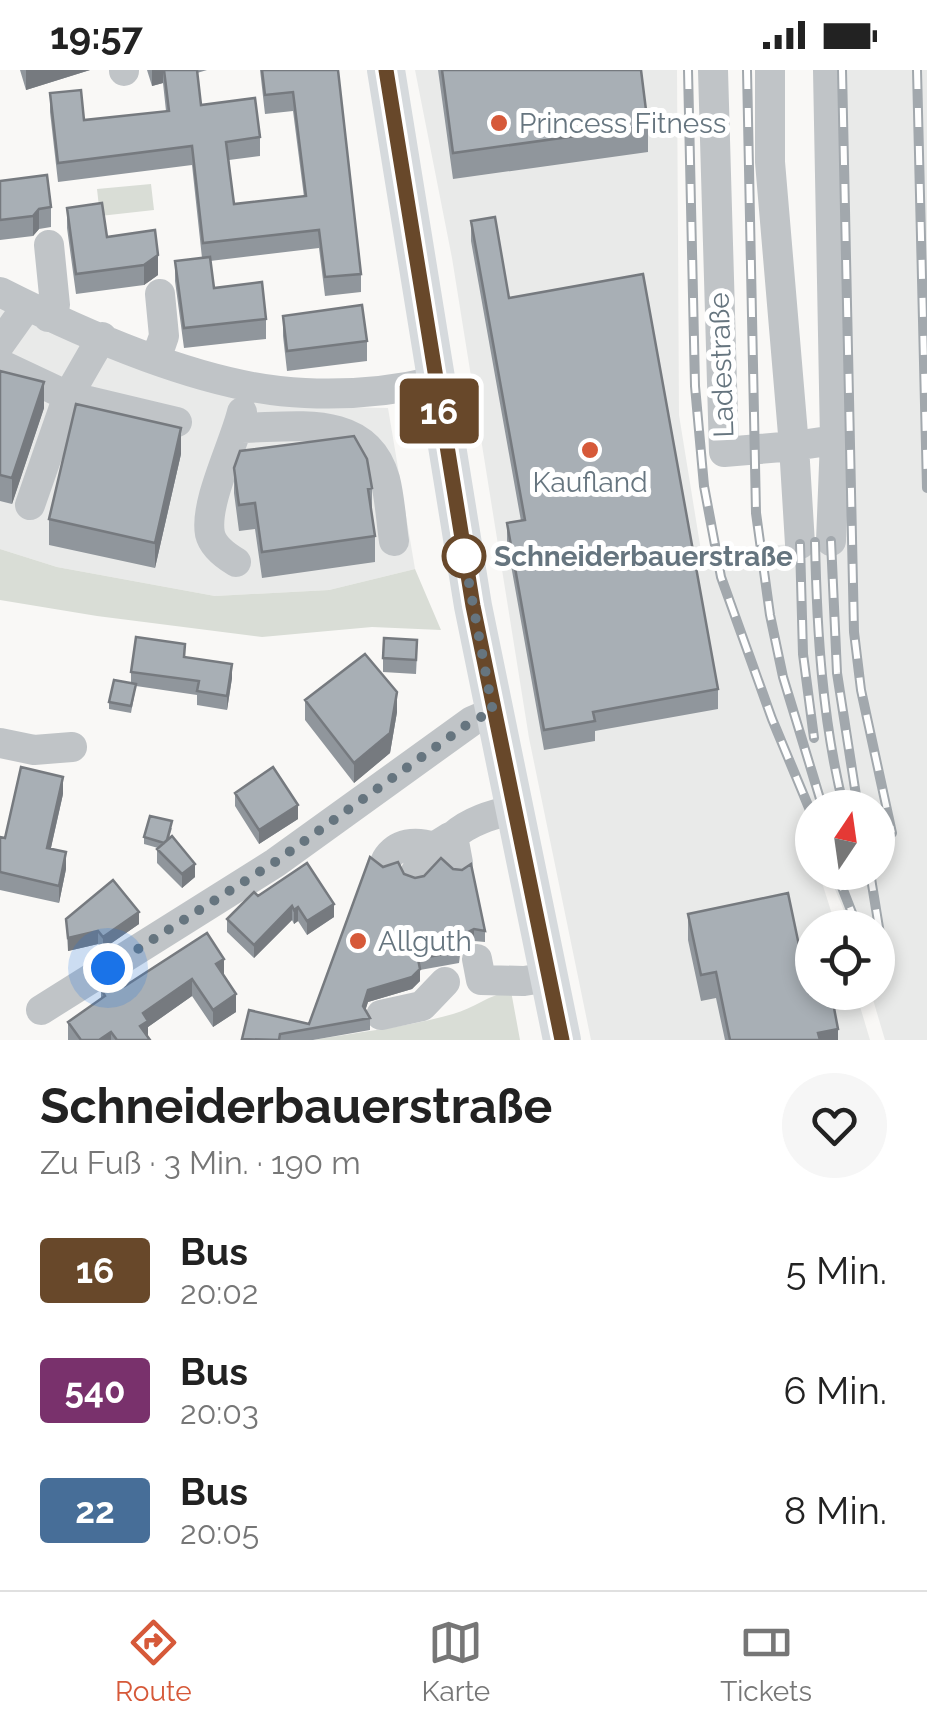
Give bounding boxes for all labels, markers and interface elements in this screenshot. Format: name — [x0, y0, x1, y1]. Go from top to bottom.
text: 19:57 — [50, 13, 143, 58]
place label: Princess Fitness — [519, 107, 726, 140]
marker: Princess Fitness — [488, 112, 510, 134]
street label: Ladestraße — [702, 292, 741, 438]
line badge: 16 — [394, 378, 484, 444]
text: 16 — [420, 391, 458, 432]
marker: Kaufland — [579, 439, 601, 461]
place label: Kaufland — [532, 466, 648, 499]
marker: Schneiderbauerstraße — [443, 535, 485, 577]
place label: Schneiderbauerstraße — [494, 540, 793, 573]
north arrow — [795, 790, 895, 890]
map controls — [795, 790, 895, 1010]
button: locate — [795, 910, 895, 1010]
place label: Allguth — [378, 925, 472, 958]
marker: Allguth — [347, 930, 369, 952]
your location — [83, 943, 133, 993]
button: heart — [782, 1073, 887, 1178]
text: Schneiderbauerstraße — [40, 1078, 552, 1134]
text: Zu Fuß · 3 Min. · 190 m — [40, 1144, 361, 1181]
text: Bus — [180, 1229, 248, 1274]
text: 5 Min. — [786, 1248, 887, 1293]
text: 16 — [76, 1250, 114, 1291]
text: 20:02 — [180, 1274, 259, 1311]
text: Bus — [180, 1349, 248, 1394]
text: 6 Min. — [783, 1368, 887, 1413]
text: 540 — [65, 1370, 125, 1411]
text: 20:03 — [180, 1394, 259, 1431]
text: Bus — [180, 1469, 248, 1514]
text: 8 Min. — [784, 1488, 887, 1533]
text: 22 — [75, 1490, 115, 1531]
text: 20:05 — [180, 1514, 259, 1551]
tab: Route — [115, 1615, 192, 1708]
tab: Karte — [422, 1615, 490, 1708]
tab: Tickets — [720, 1615, 812, 1708]

